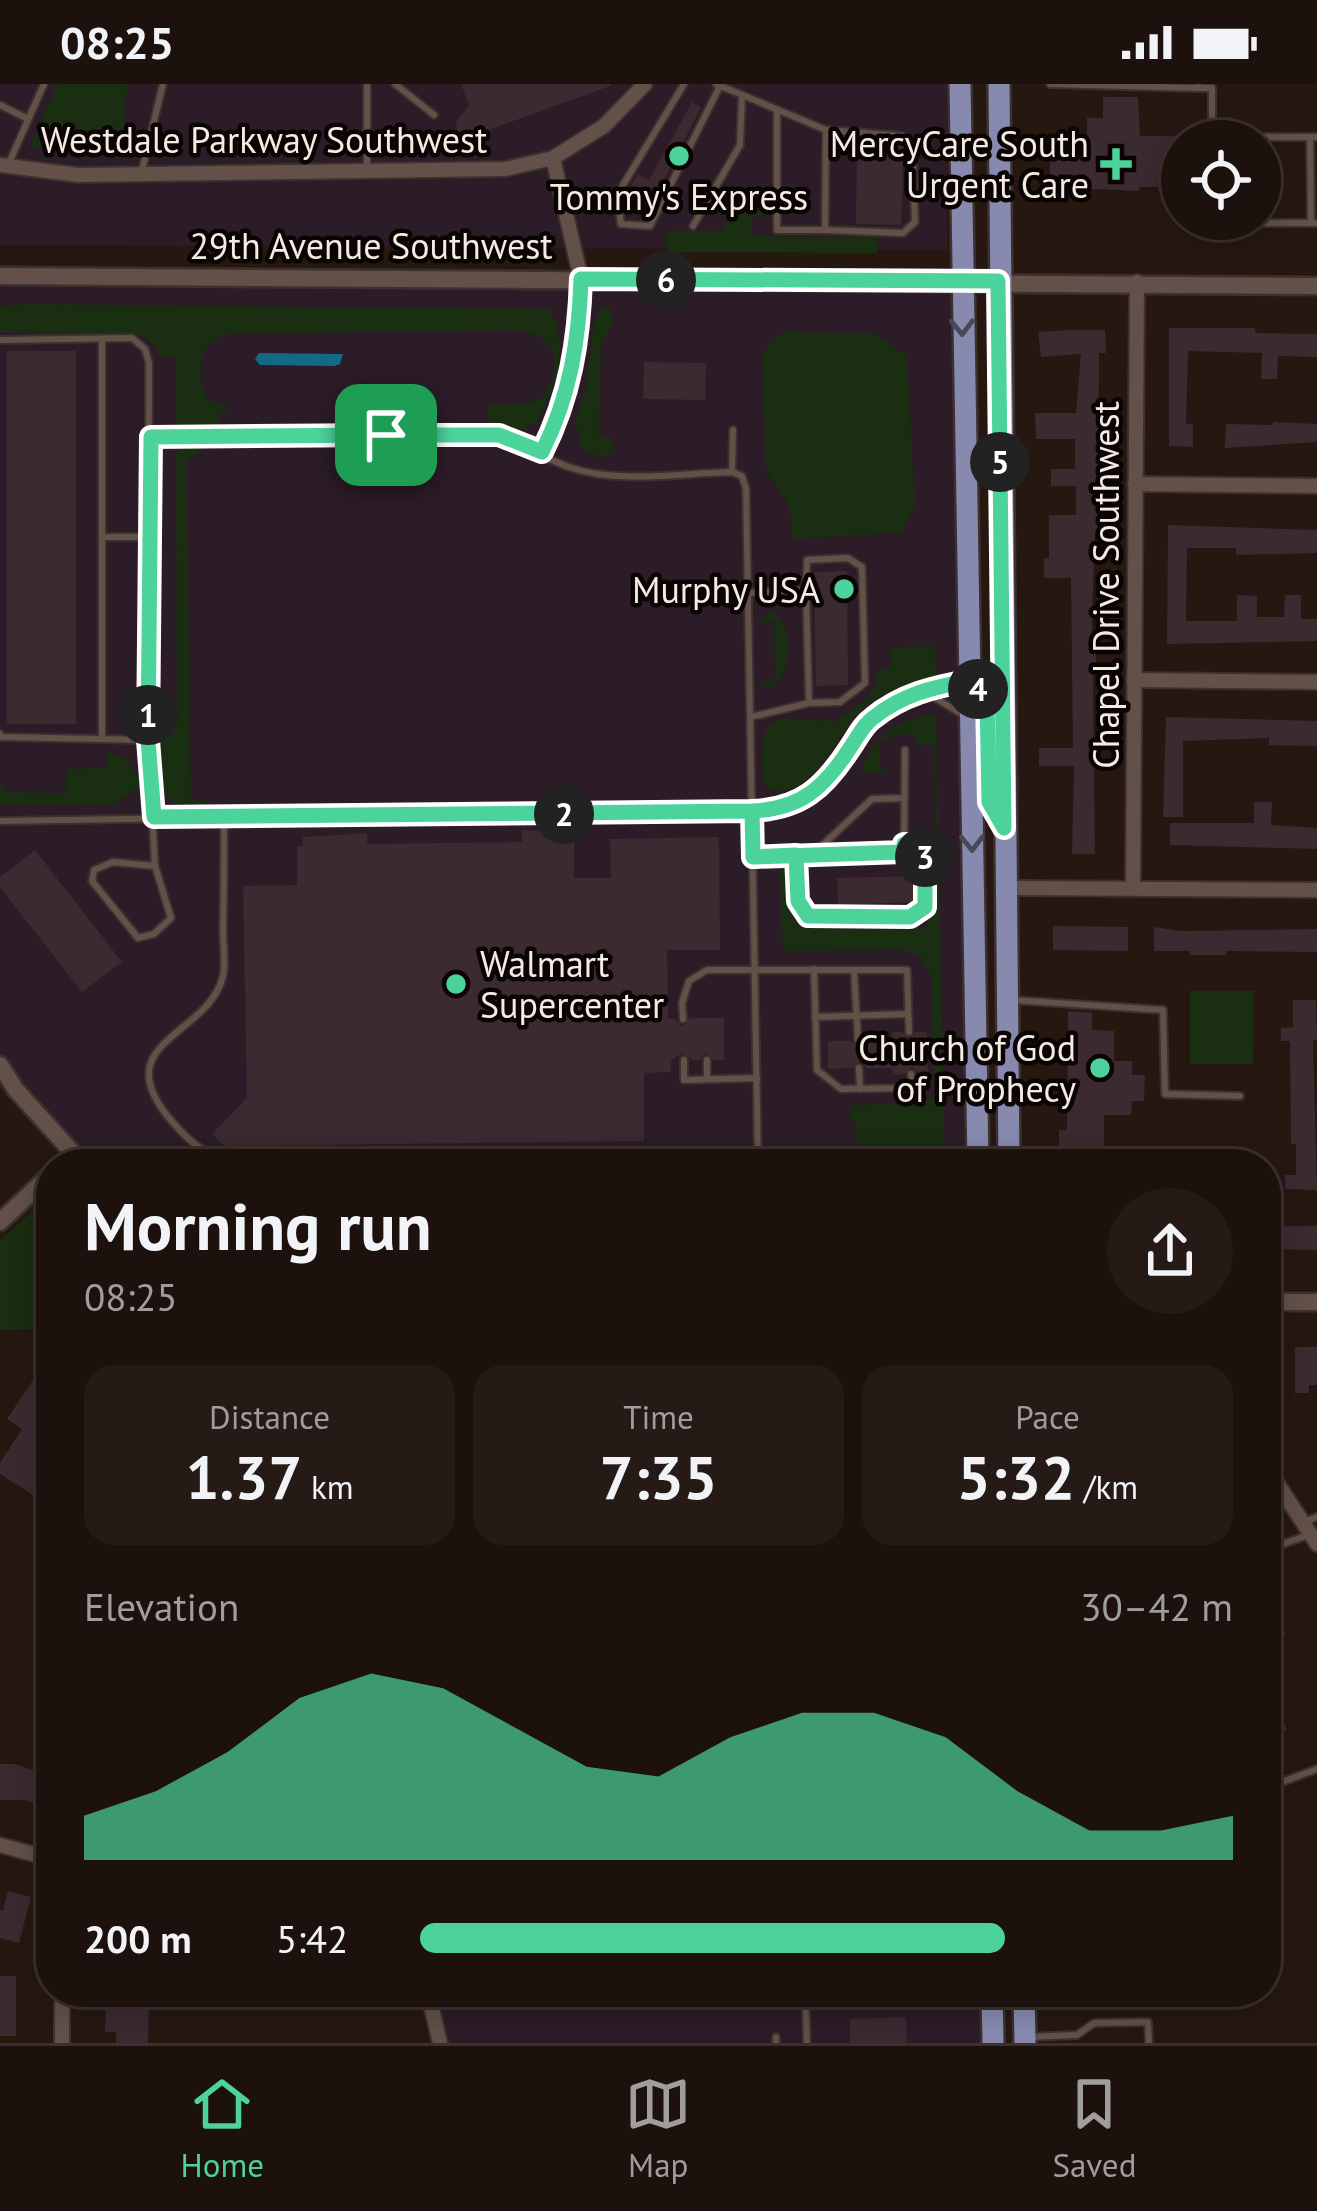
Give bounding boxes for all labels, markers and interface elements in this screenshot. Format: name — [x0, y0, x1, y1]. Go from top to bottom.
text: 08:25 — [60, 13, 174, 71]
street label: Westdale Parkway Southwest — [41, 116, 487, 163]
place label: MercyCare South Urgent Care — [830, 120, 1089, 208]
map controls — [1161, 120, 1281, 240]
button: locate — [1161, 120, 1281, 240]
marker: Tommy's Express — [666, 143, 692, 169]
marker: MercyCare South Urgent Care — [1100, 148, 1132, 180]
place label: Tommy's Express — [550, 173, 808, 220]
street label: 29th Avenue Southwest — [189, 222, 553, 269]
pin: 6 — [636, 250, 696, 310]
text: 6 — [657, 258, 675, 301]
one-way arrow — [948, 318, 974, 337]
pin — [335, 384, 437, 486]
street label: Chapel Drive Southwest — [1082, 401, 1129, 769]
icon: arrive — [353, 402, 419, 468]
pin: 5 — [970, 432, 1030, 492]
text: 5 — [991, 440, 1009, 483]
place label: Murphy USA — [632, 566, 820, 613]
marker: Murphy USA — [831, 576, 857, 602]
pin: 4 — [948, 659, 1008, 719]
text: 4 — [969, 667, 987, 710]
pin: 1 — [118, 685, 178, 745]
text: 1 — [139, 693, 157, 736]
pin: 2 — [534, 784, 594, 844]
text: 2 — [555, 792, 573, 835]
pin: 3 — [895, 827, 955, 887]
one-way arrow — [958, 834, 984, 853]
text: 3 — [916, 835, 934, 878]
place label: Walmart Supercenter — [480, 940, 664, 1028]
marker: Walmart Supercenter — [443, 971, 469, 997]
place label: Church of God of Prophecy — [858, 1024, 1076, 1112]
marker: Church of God of Prophecy — [1087, 1055, 1113, 1081]
text: Morning run — [84, 1183, 432, 1268]
button: share — [1107, 1188, 1233, 1314]
text: 08:25 — [84, 1271, 178, 1322]
text: Distance — [209, 1395, 330, 1438]
text: Time — [623, 1395, 694, 1438]
text: Pace — [1015, 1395, 1080, 1438]
text: 1.37 — [185, 1438, 302, 1516]
text: 7:35 — [599, 1438, 718, 1516]
text: 5:32 — [957, 1438, 1075, 1516]
text: km — [302, 1465, 354, 1508]
text: /km — [1075, 1465, 1138, 1508]
text: Elevation — [84, 1581, 239, 1632]
text: 30–42 m — [1080, 1581, 1233, 1632]
text: 200 m — [84, 1913, 192, 1964]
text: 5:42 — [276, 1913, 348, 1964]
tab: Home — [181, 2071, 264, 2186]
tab: Map — [625, 2071, 691, 2186]
tab: Saved — [1052, 2071, 1136, 2186]

